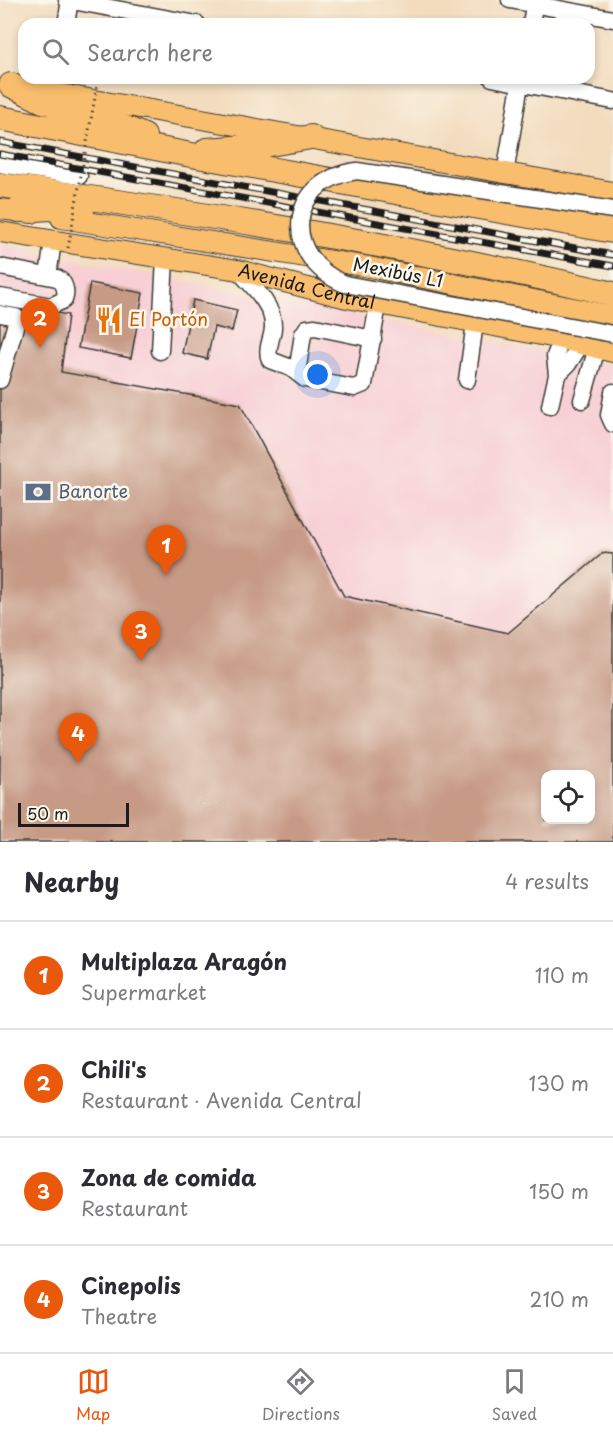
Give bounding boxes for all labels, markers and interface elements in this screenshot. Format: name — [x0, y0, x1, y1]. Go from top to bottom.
search box — [18, 18, 595, 84]
icon: search — [39, 35, 72, 68]
text: Search here — [87, 35, 213, 68]
street label: Mexibús L1 — [351, 250, 446, 293]
street label: Avenida Central — [236, 256, 378, 315]
pin: 2 — [20, 298, 60, 348]
restaurant icon: El Portón — [94, 305, 124, 335]
place label: El Portón — [129, 305, 208, 332]
your location — [303, 360, 332, 389]
bank icon: Banorte — [23, 477, 53, 507]
place label: Banorte — [58, 477, 128, 504]
pin: 1 — [146, 526, 186, 575]
pin: 3 — [122, 612, 160, 661]
pin: 4 — [58, 714, 98, 763]
map controls — [541, 770, 595, 824]
button: locate — [541, 770, 595, 824]
scale bar — [18, 800, 129, 828]
text: 50 m — [27, 801, 68, 825]
text: Nearby — [24, 862, 119, 901]
text: 4 results — [505, 866, 589, 896]
text: Multiplaza Aragón — [81, 944, 287, 977]
text: 1 — [39, 960, 48, 990]
text: 110 m — [535, 960, 589, 990]
text: Supermarket — [81, 977, 207, 1007]
text: Chili's — [81, 1052, 146, 1085]
text: 2 — [36, 1068, 51, 1098]
text: 130 m — [529, 1068, 589, 1098]
text: Restaurant · Avenida Central — [81, 1085, 362, 1115]
text: Zona de comida — [81, 1160, 256, 1193]
text: 3 — [37, 1176, 50, 1206]
text: 150 m — [529, 1176, 589, 1206]
text: Restaurant — [81, 1193, 188, 1223]
text: Cinepolis — [81, 1268, 181, 1301]
text: 4 — [37, 1284, 50, 1314]
text: 210 m — [530, 1284, 589, 1314]
text: Theatre — [81, 1301, 157, 1331]
tab: Map — [76, 1365, 110, 1425]
tab: Directions — [262, 1365, 340, 1425]
tab: Saved — [492, 1365, 537, 1425]

